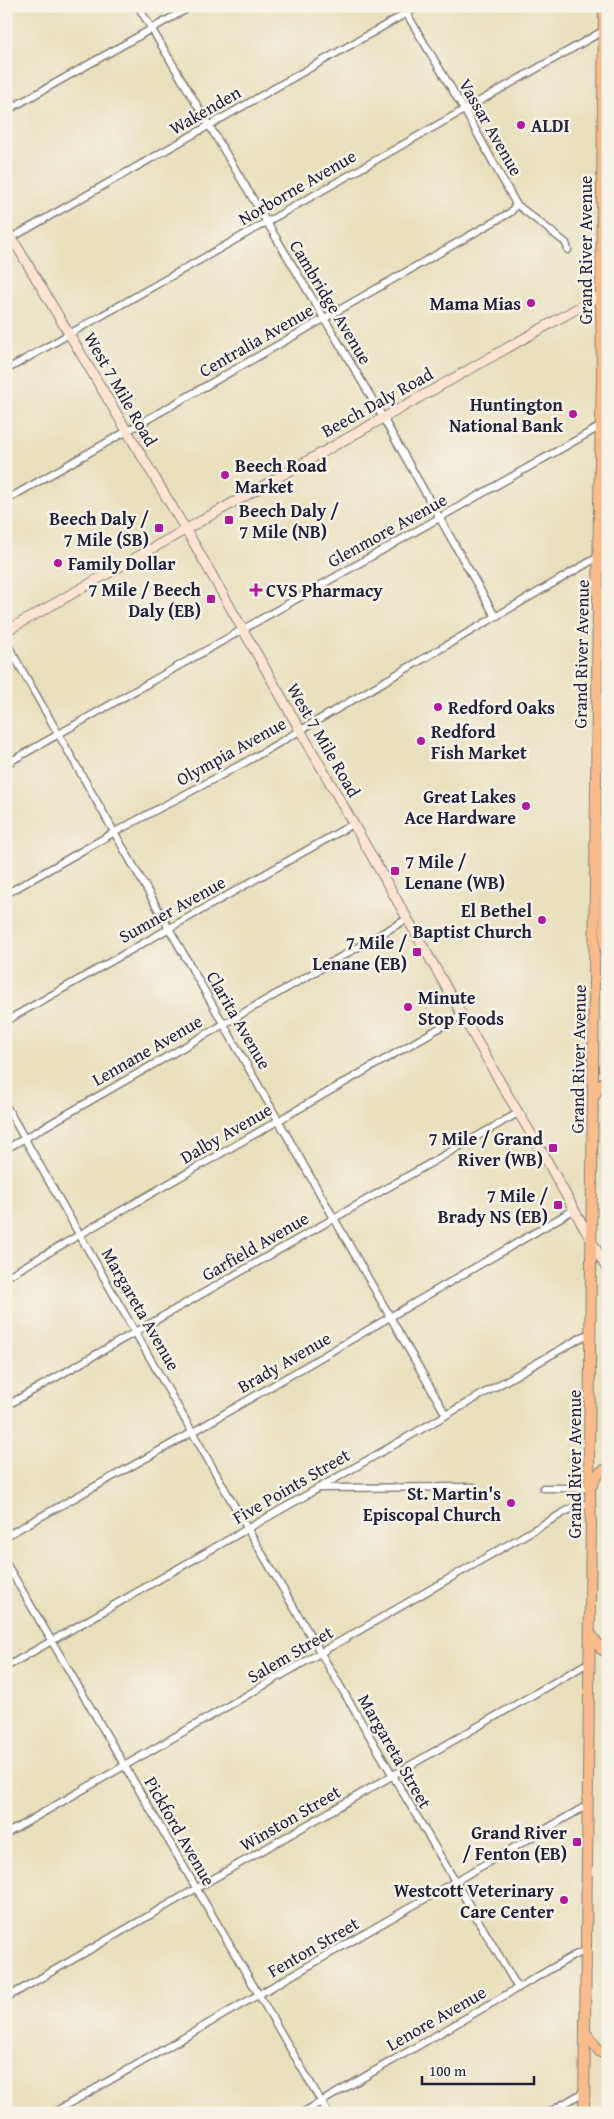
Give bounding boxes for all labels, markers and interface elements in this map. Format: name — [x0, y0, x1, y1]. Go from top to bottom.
street label: Vassar Avenue — [452, 73, 530, 181]
street label: Wakenden — [164, 79, 246, 141]
place label: ALDI — [531, 112, 570, 139]
marker: ALDI — [515, 119, 527, 131]
street label: Norborne Avenue — [233, 142, 361, 232]
street label: Grand River Avenue — [572, 175, 599, 325]
street label: Cambridge Avenue — [283, 235, 379, 369]
place label: Mama Mias — [430, 290, 521, 317]
street label: Centralia Avenue — [194, 296, 318, 384]
marker: Mama Mias — [525, 297, 537, 309]
street label: West 7 Mile Road — [77, 327, 165, 452]
street label: Beech Daly Road — [316, 360, 438, 444]
place label: Huntington National Bank — [449, 391, 564, 439]
marker: Huntington National Bank — [567, 408, 579, 420]
place label: Beech Road Market — [235, 452, 327, 500]
marker: Beech Road Market — [219, 469, 231, 481]
street label: Glenmore Avenue — [322, 486, 452, 574]
place label: Beech Daly / 7 Mile (NB) — [239, 497, 339, 545]
place label: Beech Daly / 7 Mile (SB) — [49, 505, 149, 553]
marker: Beech Daly / 7 Mile (NB) — [223, 514, 235, 526]
marker: Beech Daly / 7 Mile (SB) — [153, 522, 165, 534]
place label: Family Dollar — [68, 550, 176, 577]
marker: Family Dollar — [52, 557, 64, 569]
place label: 7 Mile / Beech Daly (EB) — [88, 576, 201, 624]
place label: CVS Pharmacy — [266, 577, 383, 604]
street label: Grand River Avenue — [566, 579, 596, 729]
marker: CVS Pharmacy — [250, 584, 262, 596]
marker: 7 Mile / Beech Daly (EB) — [205, 593, 217, 605]
street label: West 7 Mile Road — [280, 678, 368, 803]
place label: Redford Oaks — [448, 694, 555, 721]
marker: Redford Oaks — [432, 701, 444, 713]
street label: Olympia Avenue — [171, 710, 291, 792]
place label: Redford Fish Market — [431, 718, 527, 766]
marker: Redford Fish Market — [415, 735, 427, 747]
place label: Great Lakes Ace Hardware — [404, 783, 516, 831]
marker: Great Lakes Ace Hardware — [520, 800, 532, 812]
place label: 7 Mile / Lenane (WB) — [405, 848, 505, 896]
marker: 7 Mile / Lenane (WB) — [389, 865, 401, 877]
street label: Sumner Avenue — [114, 868, 230, 950]
place label: El Bethel Baptist Church — [413, 897, 532, 945]
marker: El Bethel Baptist Church — [536, 914, 548, 926]
place label: 7 Mile / Lenane (EB) — [313, 929, 407, 977]
marker: 7 Mile / Lenane (EB) — [411, 946, 423, 958]
street label: Clarita Avenue — [200, 966, 278, 1074]
place label: Minute Stop Foods — [418, 984, 504, 1032]
street label: Grand River Avenue — [563, 984, 593, 1134]
marker: Minute Stop Foods — [402, 1001, 414, 1013]
street label: Lennane Avenue — [87, 1007, 207, 1093]
street label: Dalby Avenue — [175, 1096, 277, 1170]
place label: 7 Mile / Grand River (WB) — [428, 1125, 544, 1173]
marker: 7 Mile / Grand River (WB) — [547, 1142, 559, 1154]
place label: 7 Mile / Brady NS (EB) — [438, 1182, 548, 1230]
marker: 7 Mile / Brady NS (EB) — [552, 1199, 564, 1211]
street label: Garfield Avenue — [196, 1204, 314, 1288]
street label: Margareta Avenue — [95, 1243, 187, 1375]
street label: Brady Avenue — [232, 1324, 336, 1400]
street label: Grand River Avenue — [561, 1389, 588, 1539]
street label: Five Points Street — [227, 1441, 355, 1531]
place label: St. Martin's Episcopal Church — [363, 1480, 501, 1528]
marker: St. Martin's Episcopal Church — [505, 1497, 517, 1509]
street label: Salem Street — [242, 1618, 338, 1689]
street label: Margareta Street — [351, 1689, 439, 1814]
street label: Pickford Avenue — [138, 1771, 222, 1891]
street label: Winston Street — [234, 1778, 346, 1858]
place label: Grand River / Fenton (EB) — [462, 1819, 568, 1867]
marker: Grand River / Fenton (EB) — [571, 1836, 583, 1848]
place label: Westcott Veterinary Care Center — [394, 1877, 555, 1925]
marker: Westcott Veterinary Care Center — [558, 1894, 570, 1906]
street label: Fenton Street — [262, 1910, 364, 1984]
street label: Lenore Avenue — [381, 1978, 491, 2058]
scale bar — [422, 2054, 534, 2086]
text: 100 m — [429, 2060, 467, 2081]

